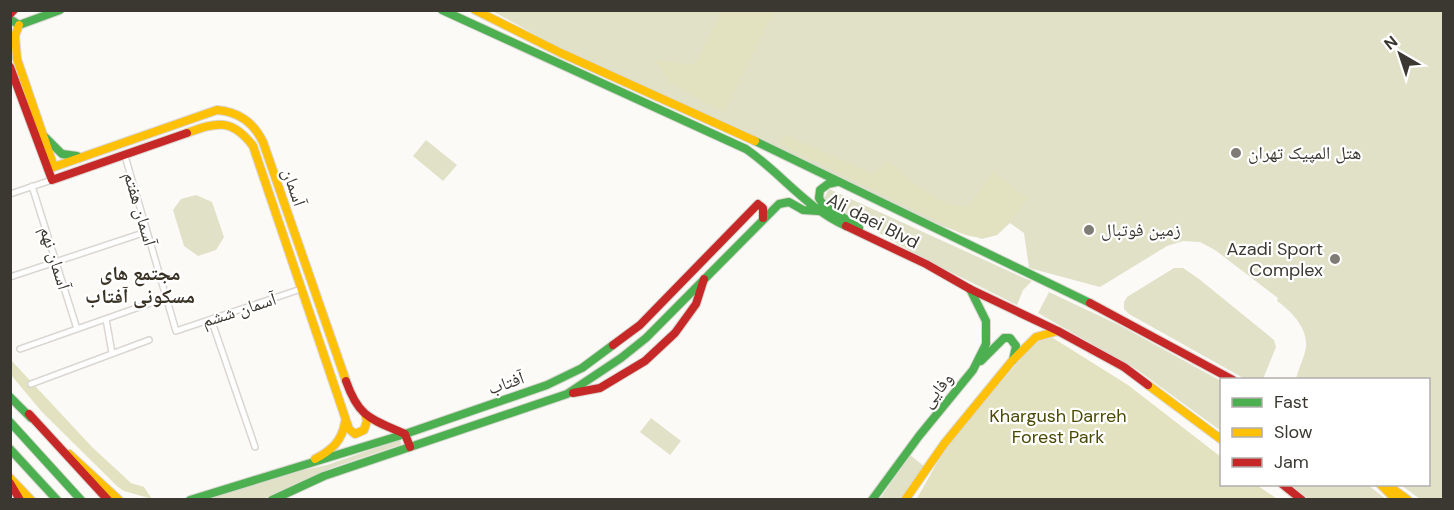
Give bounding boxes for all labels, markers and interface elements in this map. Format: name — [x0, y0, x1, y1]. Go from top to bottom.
north arrow — [1370, 24, 1430, 84]
text: N — [1380, 31, 1402, 55]
place label: هتل المپیک تهران — [1248, 141, 1361, 165]
marker: هتل المپیک تهران — [1229, 146, 1243, 160]
street label: آسمان — [276, 165, 312, 210]
street label: آسمان هفتم — [118, 169, 162, 249]
street label: Ali daei Blvd — [823, 187, 923, 255]
place label: زمین فوتبال — [1101, 218, 1181, 242]
marker: زمین فوتبال — [1082, 223, 1096, 237]
street label: آسمان نهم — [34, 224, 76, 293]
place label: Azadi Sport Complex — [1227, 237, 1323, 282]
marker: Azadi Sport Complex — [1328, 252, 1342, 266]
district label: مجتمع های مسکونی آفتاب — [85, 260, 195, 309]
street label: آسمان ششم — [199, 287, 280, 333]
street label: آفتاب — [485, 366, 528, 400]
street label: وفایی — [915, 367, 959, 413]
legend — [1220, 378, 1430, 486]
text: Fast — [1274, 390, 1309, 414]
park label: Khargush Darreh Forest Park — [989, 404, 1127, 449]
text: Slow — [1274, 420, 1313, 444]
text: Jam — [1274, 450, 1309, 474]

